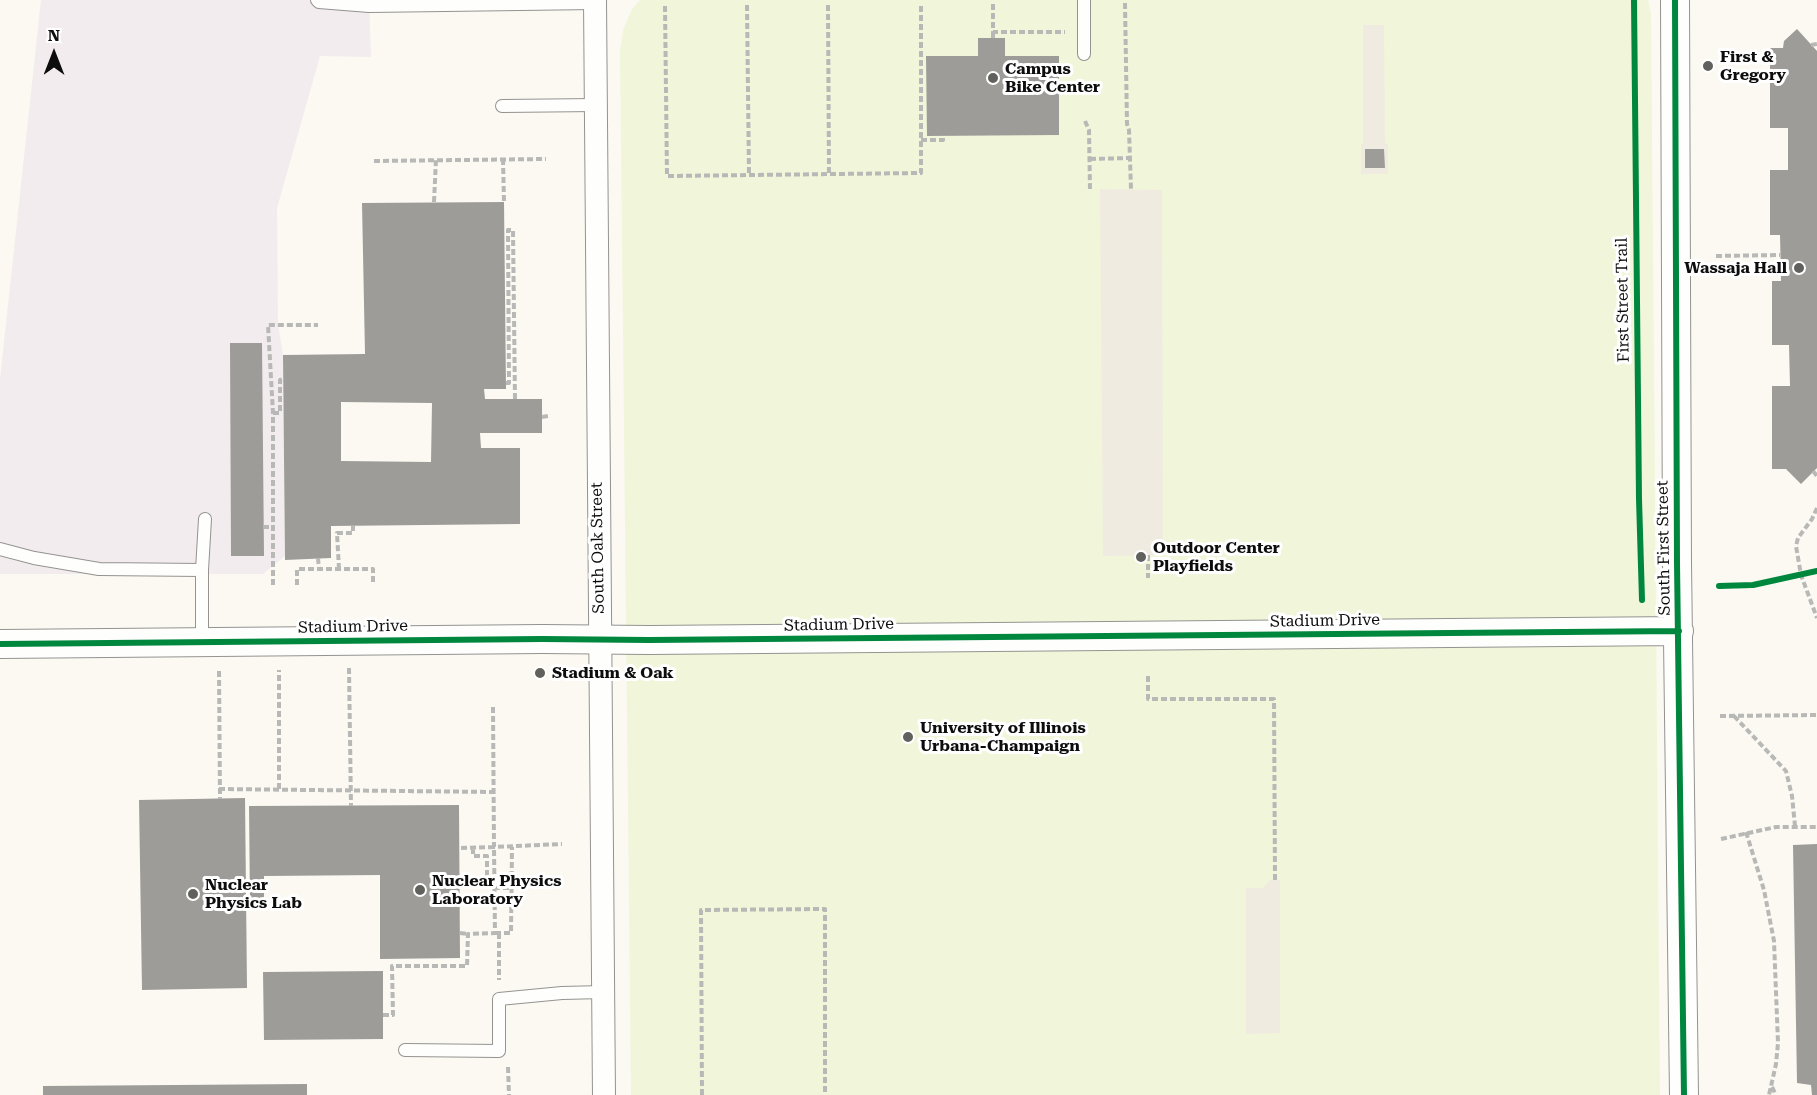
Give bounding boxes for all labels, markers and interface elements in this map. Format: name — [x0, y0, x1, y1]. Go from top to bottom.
north arrow — [24, 24, 84, 84]
text: N — [48, 26, 60, 45]
place label: First & Gregory — [1720, 47, 1786, 85]
place label: Campus Bike Center — [1005, 59, 1100, 97]
marker: First & Gregory — [1701, 59, 1715, 73]
marker: Campus Bike Center — [986, 71, 1000, 85]
street label: First Street Trail — [1612, 238, 1634, 362]
place label: Wassaja Hall — [1684, 258, 1787, 278]
marker: Wassaja Hall — [1792, 261, 1806, 275]
street label: South First Street — [1653, 480, 1675, 616]
street label: South Oak Street — [587, 482, 609, 614]
place label: Outdoor Center Playfields — [1153, 538, 1280, 576]
marker: Outdoor Center Playfields — [1134, 550, 1148, 564]
street label: Stadium Drive — [1270, 610, 1380, 632]
street label: Stadium Drive — [784, 614, 894, 636]
street label: Stadium Drive — [298, 616, 408, 638]
place label: Stadium & Oak — [552, 663, 674, 683]
marker: Stadium & Oak — [533, 666, 547, 680]
place label: University of Illinois Urbana-Champaign — [920, 718, 1086, 756]
marker: University of Illinois Urbana-Champaign — [901, 730, 915, 744]
place label: Nuclear Physics Laboratory — [432, 871, 562, 909]
place label: Nuclear Physics Lab — [205, 875, 302, 913]
marker: Nuclear Physics Laboratory — [413, 883, 427, 897]
marker: Nuclear Physics Lab — [186, 887, 200, 901]

